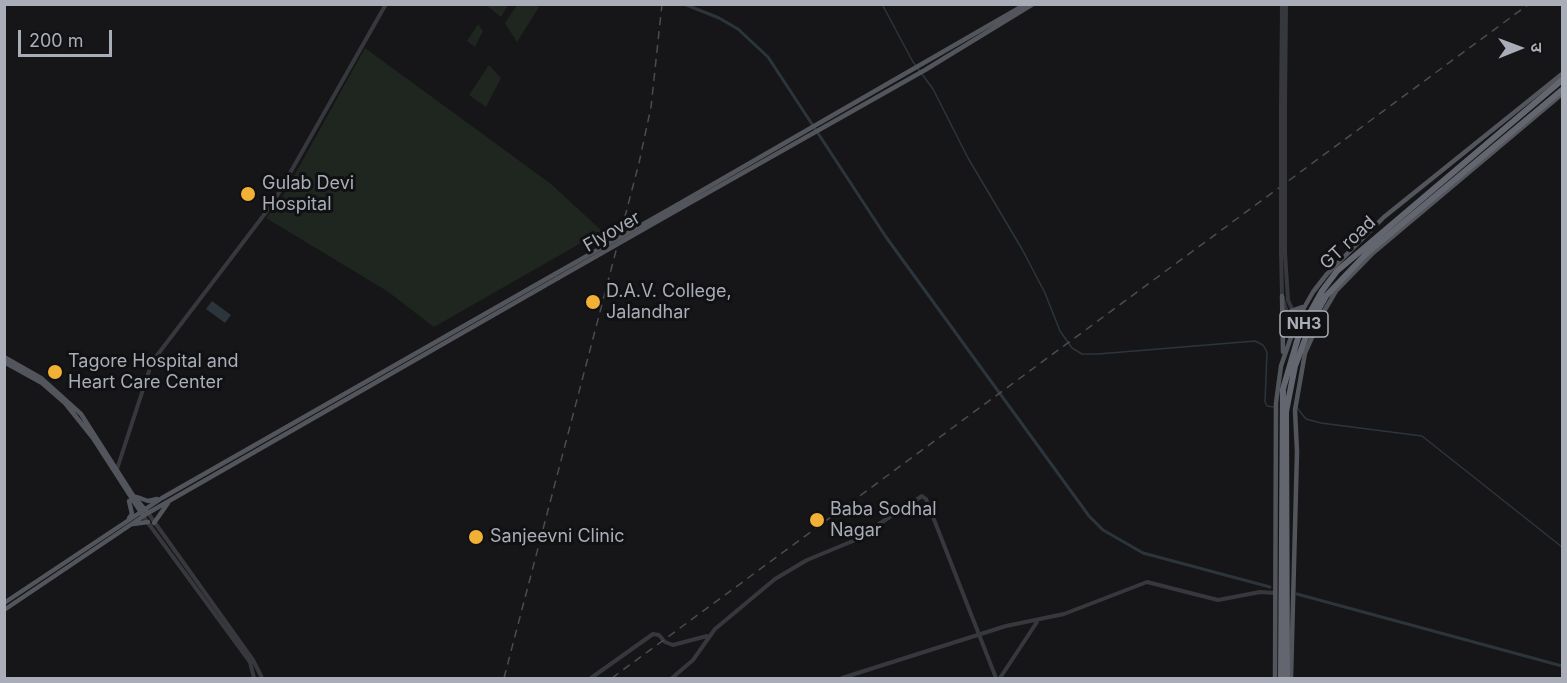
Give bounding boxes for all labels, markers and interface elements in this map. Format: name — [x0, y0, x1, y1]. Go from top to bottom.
scale bar — [21, 18, 116, 56]
north arrow — [1489, 18, 1549, 78]
text: 200 m — [29, 30, 84, 51]
text: उ — [1527, 43, 1547, 53]
place label: Gulab Devi Hospital — [262, 173, 354, 216]
marker: Gulab Devi Hospital — [239, 185, 257, 203]
street label: Flyover — [580, 207, 644, 257]
street label: GT road — [1316, 212, 1380, 274]
place label: D.A.V. College, Jalandhar — [606, 281, 732, 324]
marker: D.A.V. College, Jalandhar — [584, 293, 602, 311]
road number: NH3 — [1280, 311, 1328, 337]
place label: Tagore Hospital and Heart Care Center — [68, 351, 239, 394]
marker: Tagore Hospital and Heart Care Center — [46, 363, 64, 381]
place label: Baba Sodhal Nagar — [830, 499, 937, 542]
marker: Baba Sodhal Nagar — [808, 511, 826, 529]
place label: Sanjeevni Clinic — [490, 526, 625, 548]
marker: Sanjeevni Clinic — [467, 528, 485, 546]

